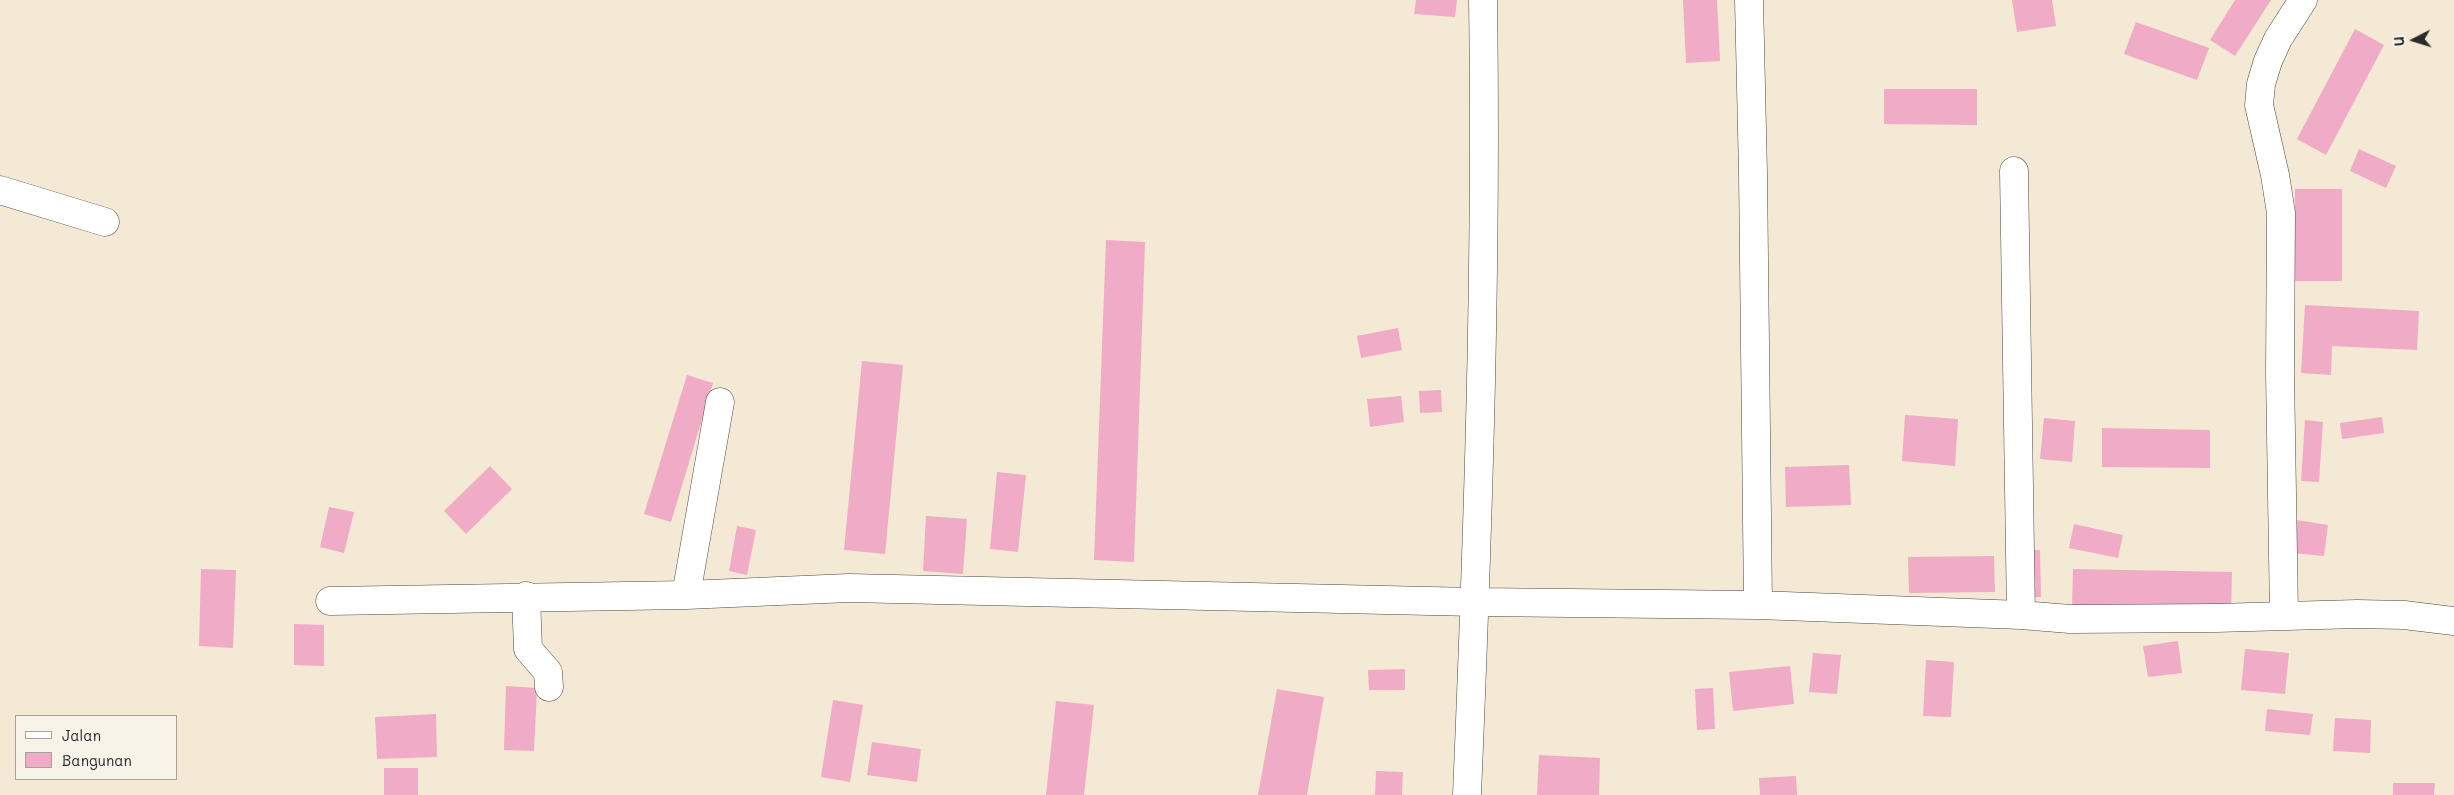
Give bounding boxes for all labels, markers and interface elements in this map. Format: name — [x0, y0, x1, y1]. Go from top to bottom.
north arrow — [2389, 15, 2439, 65]
text: U — [2389, 36, 2408, 47]
legend — [15, 715, 178, 780]
text: Jalan — [62, 725, 101, 745]
text: Bangunan — [62, 750, 132, 770]

